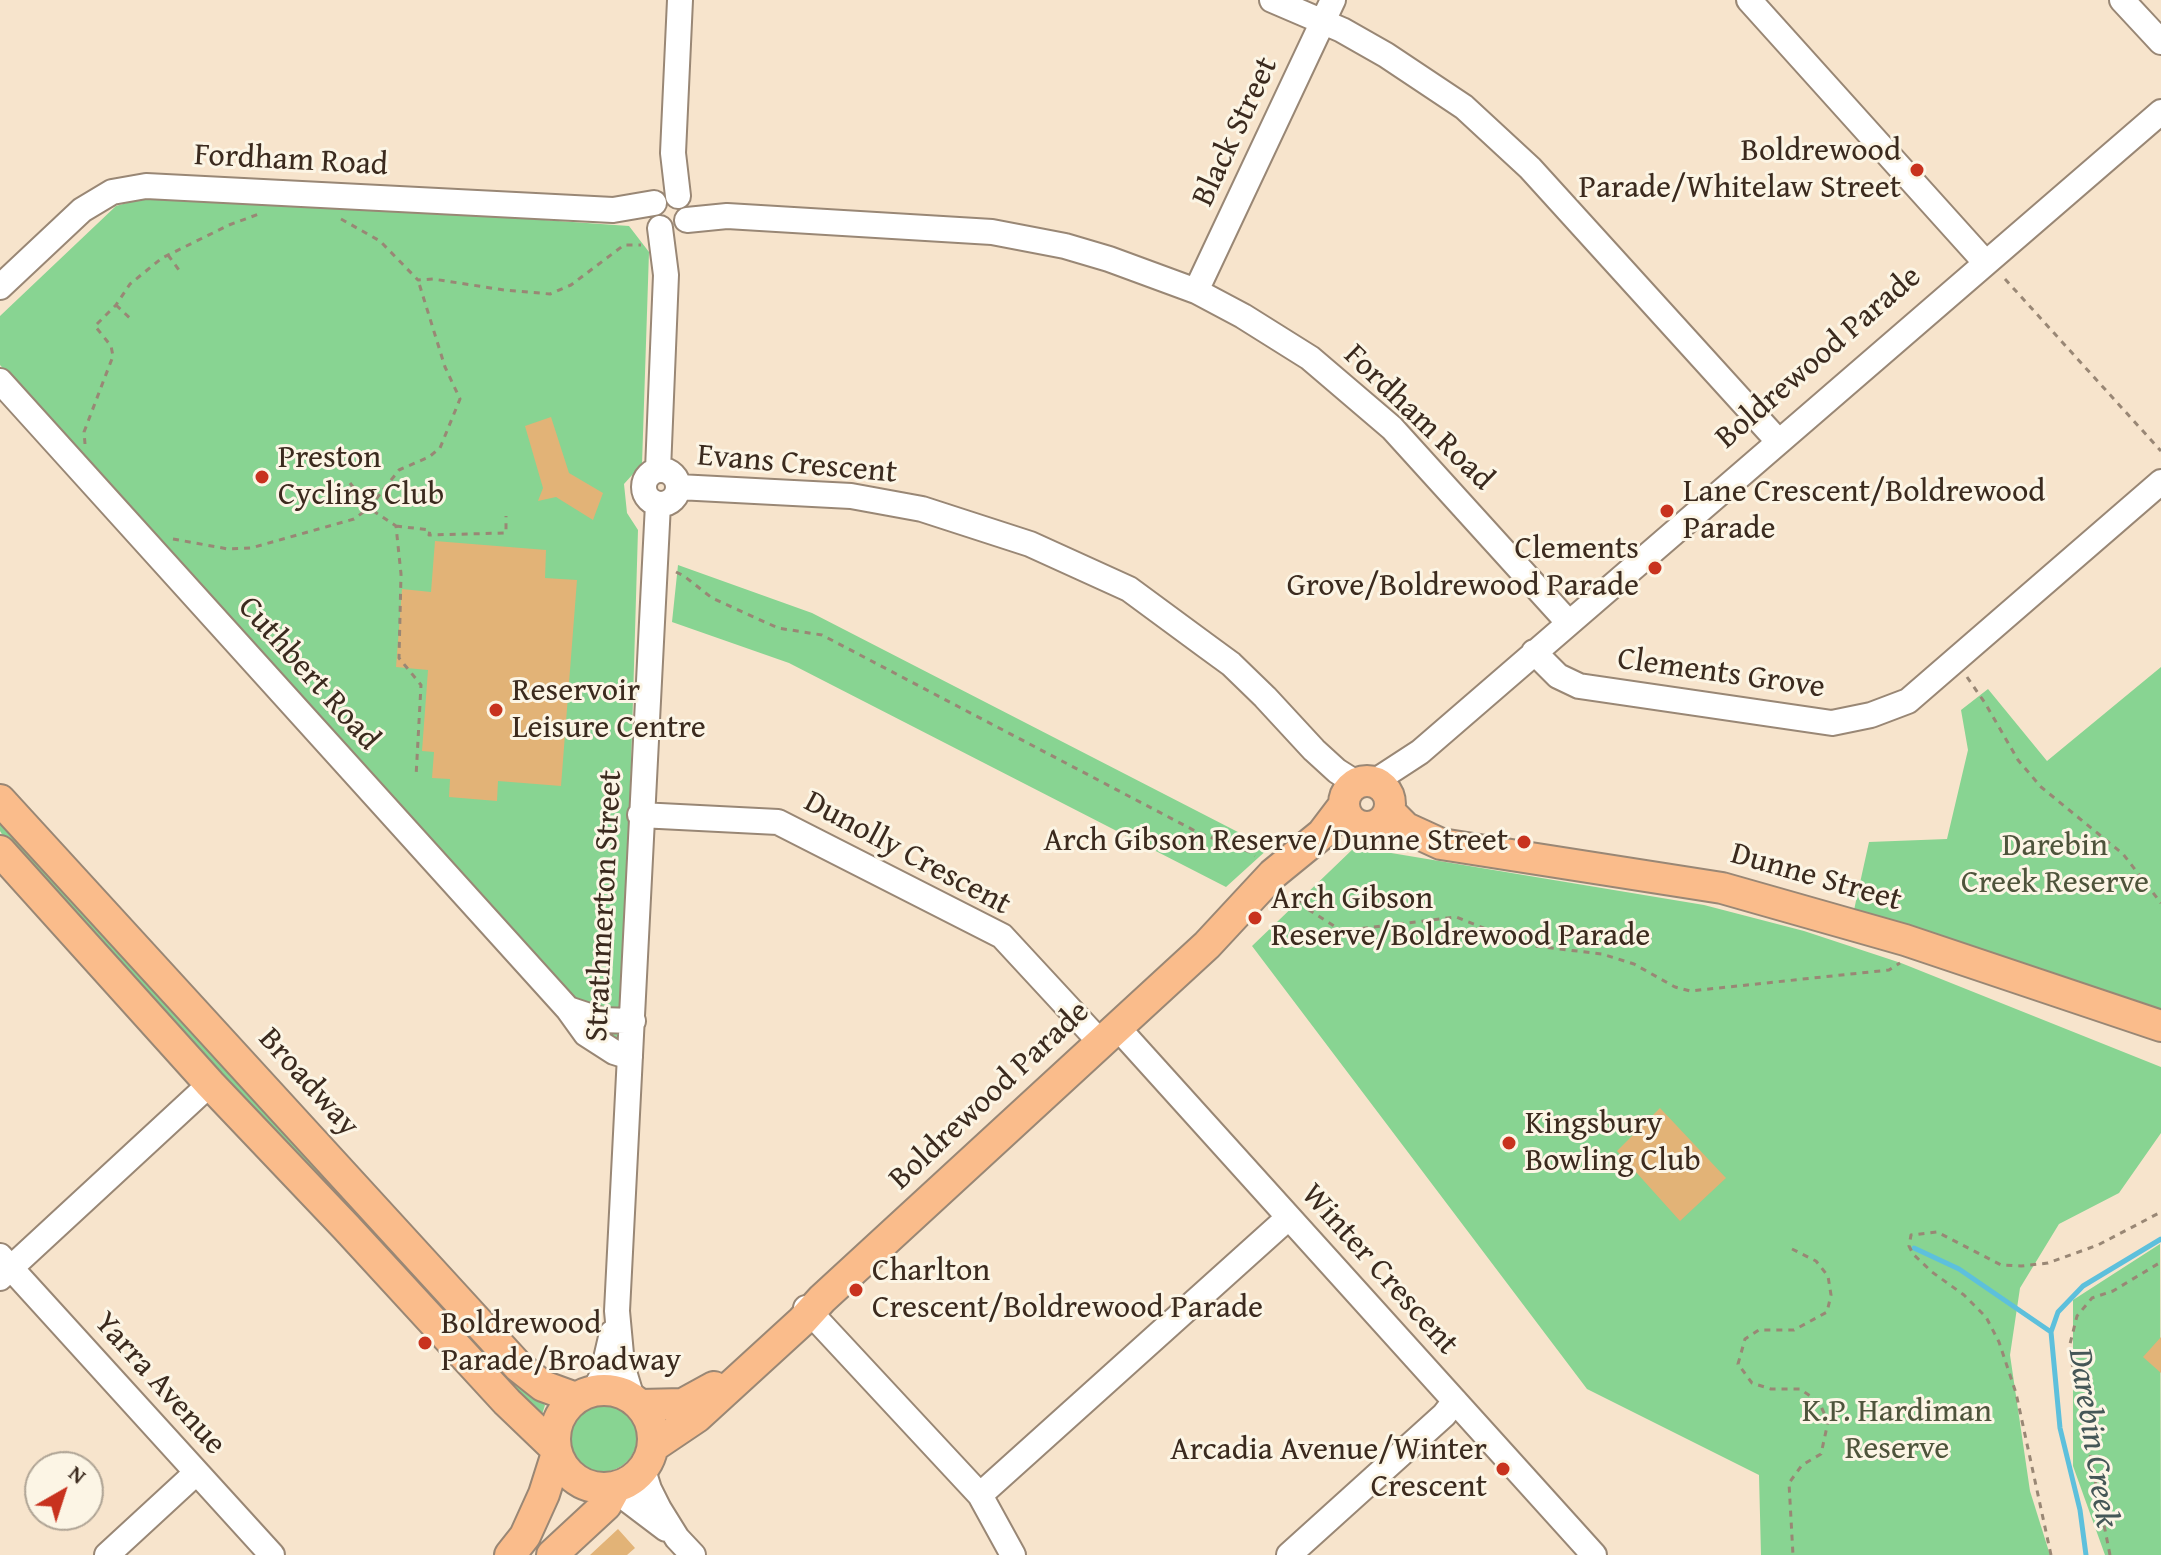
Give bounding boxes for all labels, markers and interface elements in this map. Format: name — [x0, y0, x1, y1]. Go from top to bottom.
street label: Black Street — [1185, 51, 1287, 213]
place label: Boldrewood Parade/Whitelaw Street — [1579, 133, 1901, 208]
street label: Fordham Road — [193, 137, 389, 185]
marker: Boldrewood Parade/Whitelaw Street — [1908, 161, 1926, 179]
street label: Boldrewood Parade — [1708, 258, 1930, 458]
street label: Fordham Road — [1335, 337, 1501, 499]
street label: Evans Crescent — [695, 437, 899, 493]
place label: Preston Cycling Club — [278, 440, 444, 515]
marker: Preston Cycling Club — [253, 468, 271, 486]
place label: Lane Crescent/Boldrewood Parade — [1683, 474, 2045, 549]
marker: Lane Crescent/Boldrewood Parade — [1658, 502, 1676, 520]
place label: Clements Grove/Boldrewood Parade — [1287, 531, 1639, 606]
marker: Clements Grove/Boldrewood Parade — [1646, 559, 1664, 577]
street label: Cuthbert Road — [229, 589, 387, 759]
street label: Clements Grove — [1615, 640, 1827, 708]
place label: Reservoir Leisure Centre — [512, 673, 706, 748]
marker: Reservoir Leisure Centre — [487, 701, 505, 719]
street label: Strathmerton Street — [579, 769, 631, 1043]
street label: Dunolly Crescent — [797, 783, 1017, 925]
place label: Arch Gibson Reserve/Dunne Street — [1043, 823, 1508, 861]
park label: Darebin Creek Reserve — [1961, 828, 2149, 903]
marker: Arch Gibson Reserve/Dunne Street — [1515, 833, 1533, 851]
street label: Dunne Street — [1726, 835, 1906, 921]
place label: Arch Gibson Reserve/Boldrewood Parade — [1271, 881, 1650, 956]
marker: Arch Gibson Reserve/Boldrewood Parade — [1246, 909, 1264, 927]
street label: Boldrewood Parade — [882, 993, 1098, 1199]
street label: Broadway — [249, 1021, 367, 1145]
place label: Kingsbury Bowling Club — [1525, 1106, 1701, 1181]
marker: Kingsbury Bowling Club — [1500, 1134, 1518, 1152]
street label: Winter Crescent — [1292, 1177, 1466, 1363]
place label: Charlton Crescent/Boldrewood Parade — [872, 1253, 1263, 1328]
marker: Charlton Crescent/Boldrewood Parade — [847, 1281, 865, 1299]
street label: Yarra Avenue — [85, 1305, 233, 1463]
place label: Boldrewood Parade/Broadway — [441, 1306, 681, 1381]
marker: Boldrewood Parade/Broadway — [416, 1334, 434, 1352]
water label: Darebin Creek — [2058, 1346, 2126, 1530]
park label: K.P. Hardiman Reserve — [1802, 1394, 1992, 1469]
place label: Arcadia Avenue/Winter Crescent — [1170, 1432, 1487, 1507]
north arrow — [24, 1451, 104, 1531]
text: N — [62, 1457, 94, 1491]
marker: Arcadia Avenue/Winter Crescent — [1494, 1460, 1512, 1478]

